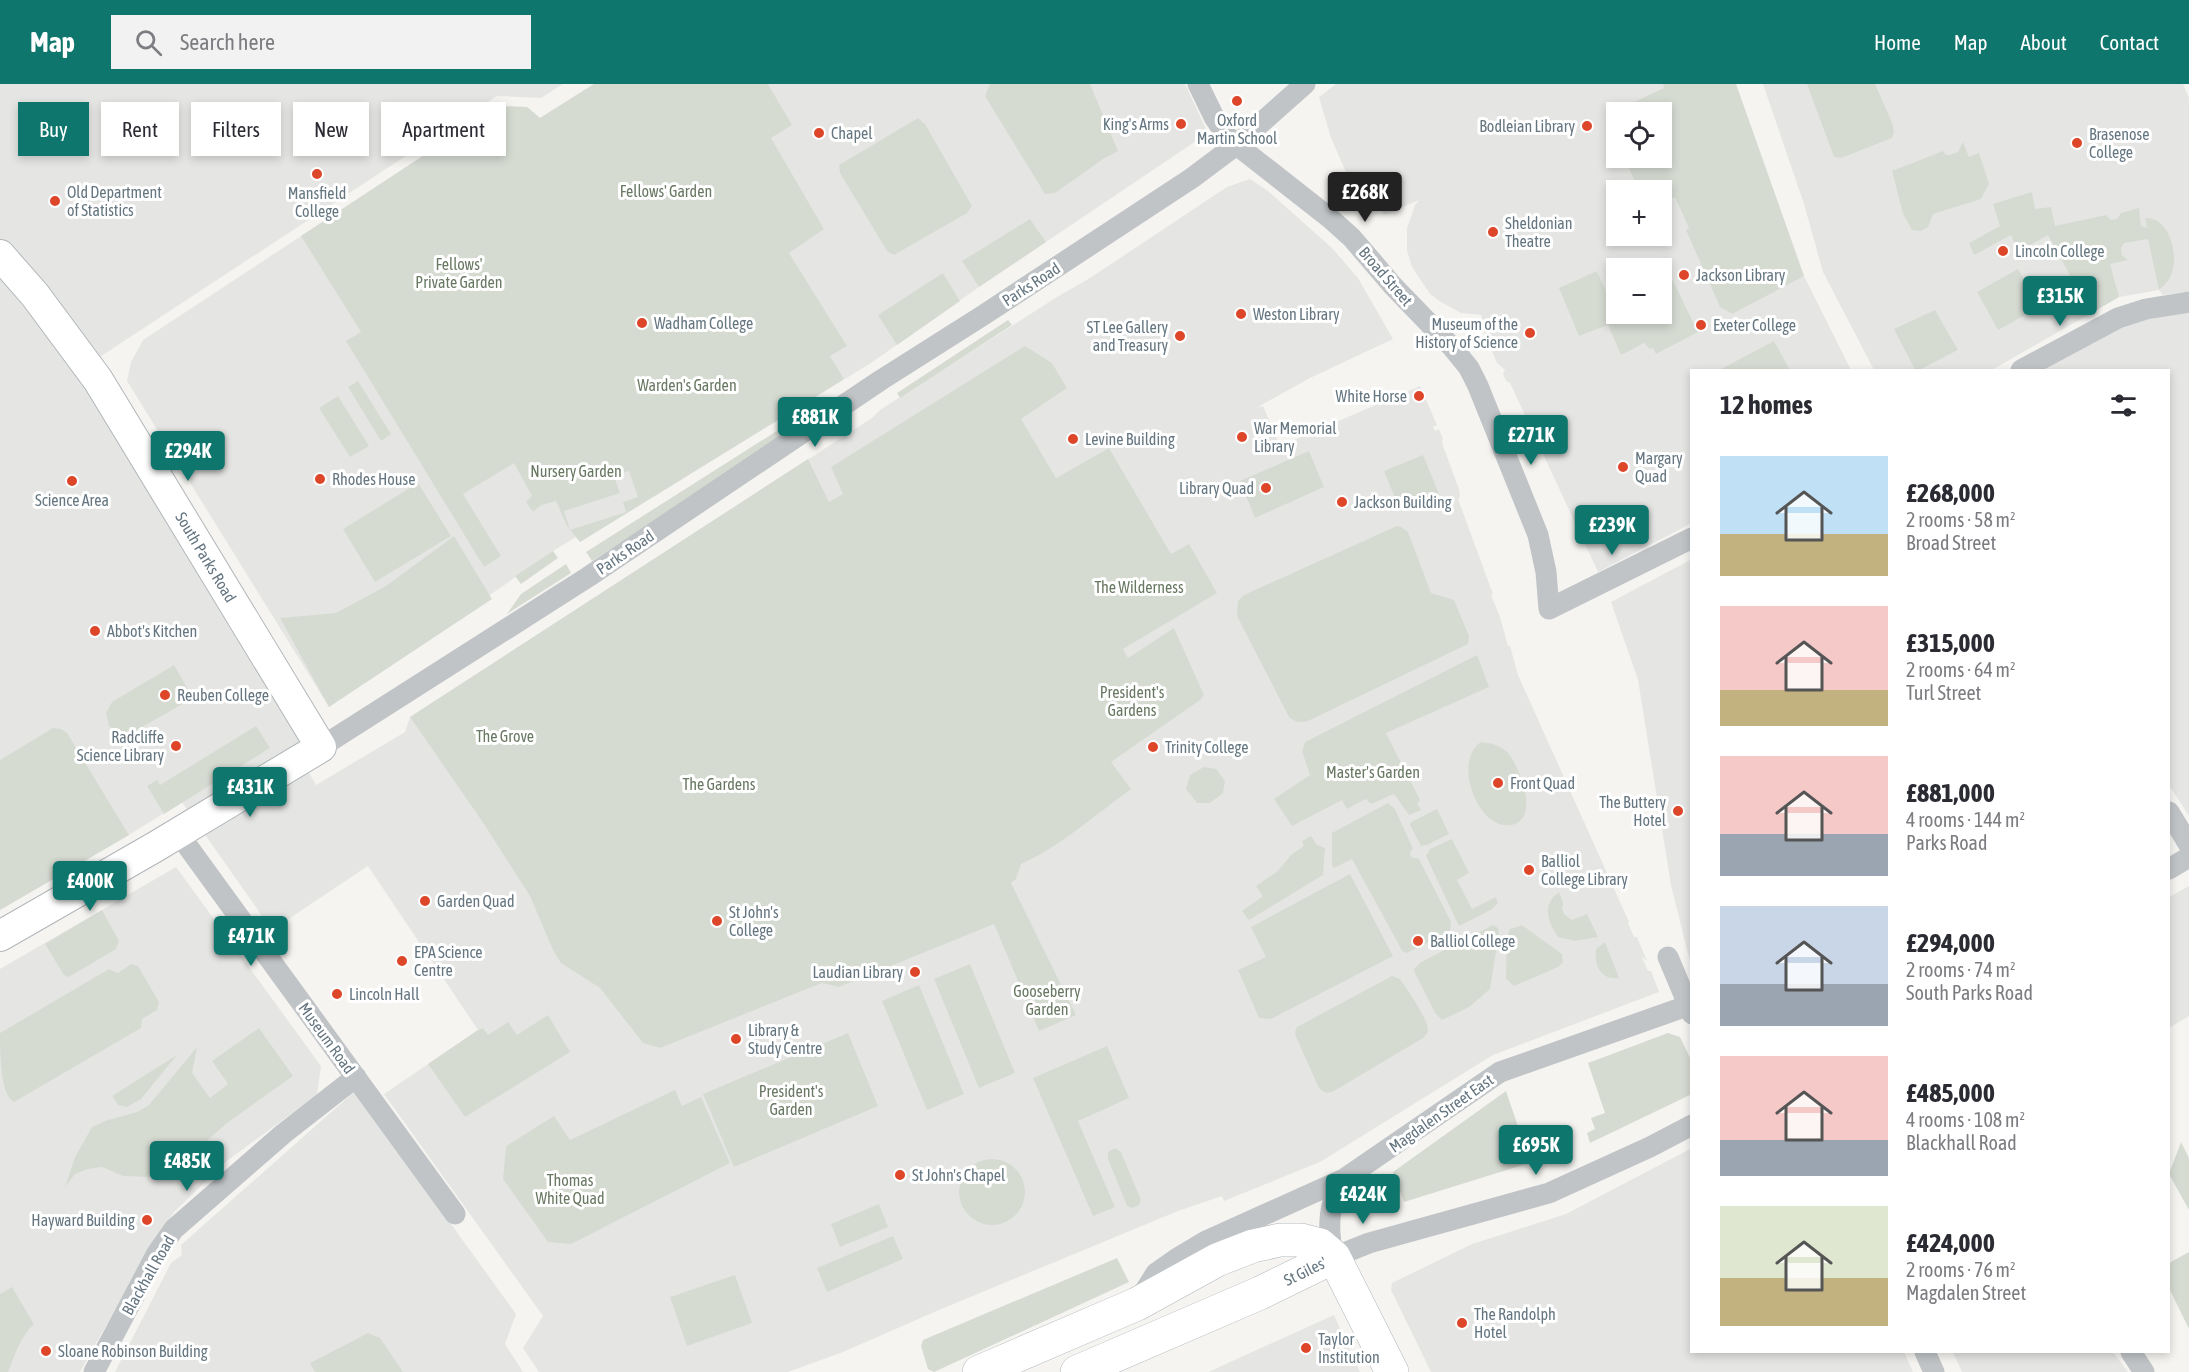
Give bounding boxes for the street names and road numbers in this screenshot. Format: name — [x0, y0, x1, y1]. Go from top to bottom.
street label: Broad Street — [1356, 243, 1417, 309]
street label: Parks Road — [999, 259, 1063, 309]
street label: South Parks Road — [172, 509, 240, 605]
street label: Parks Road — [593, 526, 657, 578]
street label: Museum Road — [295, 999, 359, 1077]
street label: Magdalen Street East — [1386, 1070, 1497, 1156]
street label: Blackhall Road — [118, 1232, 178, 1318]
street label: St Giles' — [1281, 1253, 1330, 1289]

